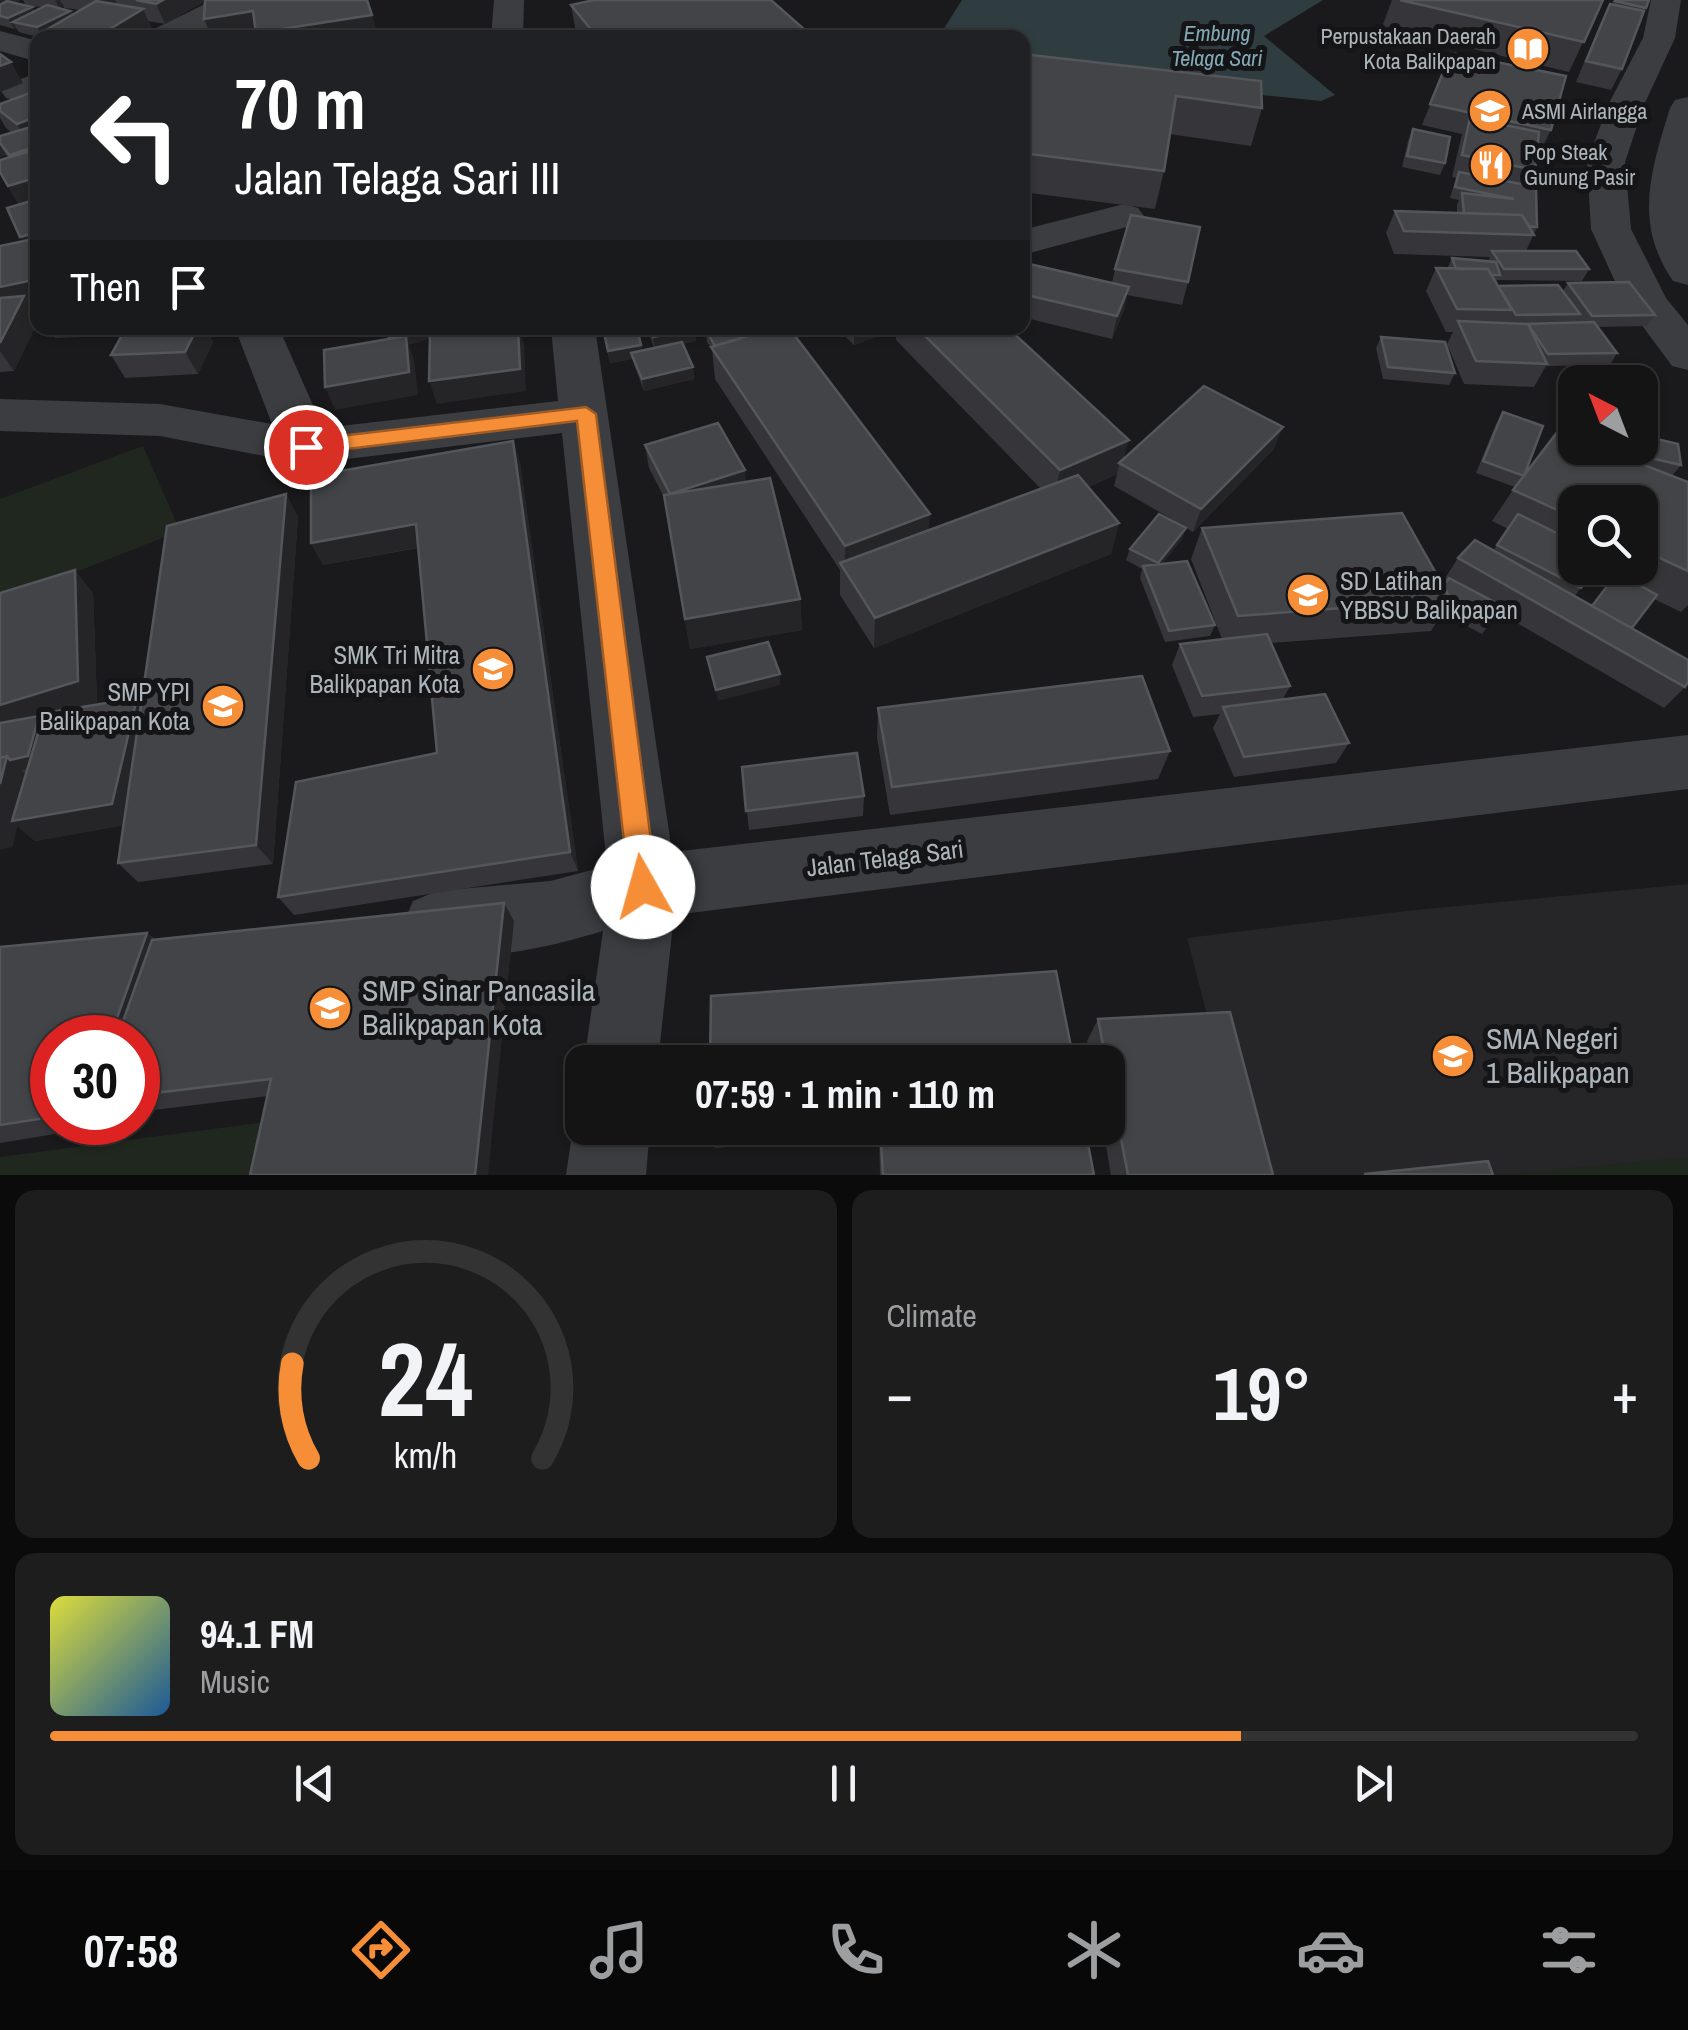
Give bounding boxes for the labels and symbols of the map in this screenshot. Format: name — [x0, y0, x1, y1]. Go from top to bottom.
water label: Embung Telaga Sari — [1172, 18, 1262, 73]
place label: Perpustakaan Daerah Kota Balikpapan — [1321, 21, 1496, 76]
library icon: Perpustakaan Daerah Kota Balikpapan — [1505, 26, 1551, 72]
school or university icon: ASMI Airlangga — [1467, 88, 1513, 134]
place label: ASMI Airlangga — [1521, 96, 1647, 126]
place label: Pop Steak Gunung Pasir — [1524, 137, 1635, 192]
restaurant icon: Pop Steak Gunung Pasir — [1468, 142, 1514, 188]
north arrow — [1558, 365, 1658, 465]
pin — [264, 405, 349, 490]
place label: SD Latihan YBBSU Balikpapan — [1340, 564, 1518, 627]
school or university icon: SD Latihan YBBSU Balikpapan — [1285, 572, 1331, 618]
place label: SMK Tri Mitra Balikpapan Kota — [310, 638, 461, 701]
school or university icon: SMK Tri Mitra Balikpapan Kota — [470, 646, 516, 692]
place label: SMP YPI Balikpapan Kota — [40, 675, 191, 738]
school or university icon: SMP YPI Balikpapan Kota — [200, 683, 246, 729]
street label: Jalan Telaga Sari — [804, 831, 966, 885]
position arrow — [591, 835, 695, 939]
place label: SMP Sinar Pancasila Balikpapan Kota — [362, 970, 596, 1044]
school or university icon: SMP Sinar Pancasila Balikpapan Kota — [307, 985, 353, 1031]
speed limit sign: 30 — [30, 1015, 160, 1145]
place label: SMA Negeri 1 Balikpapan — [1486, 1018, 1630, 1092]
school or university icon: SMA Negeri 1 Balikpapan — [1430, 1033, 1476, 1079]

